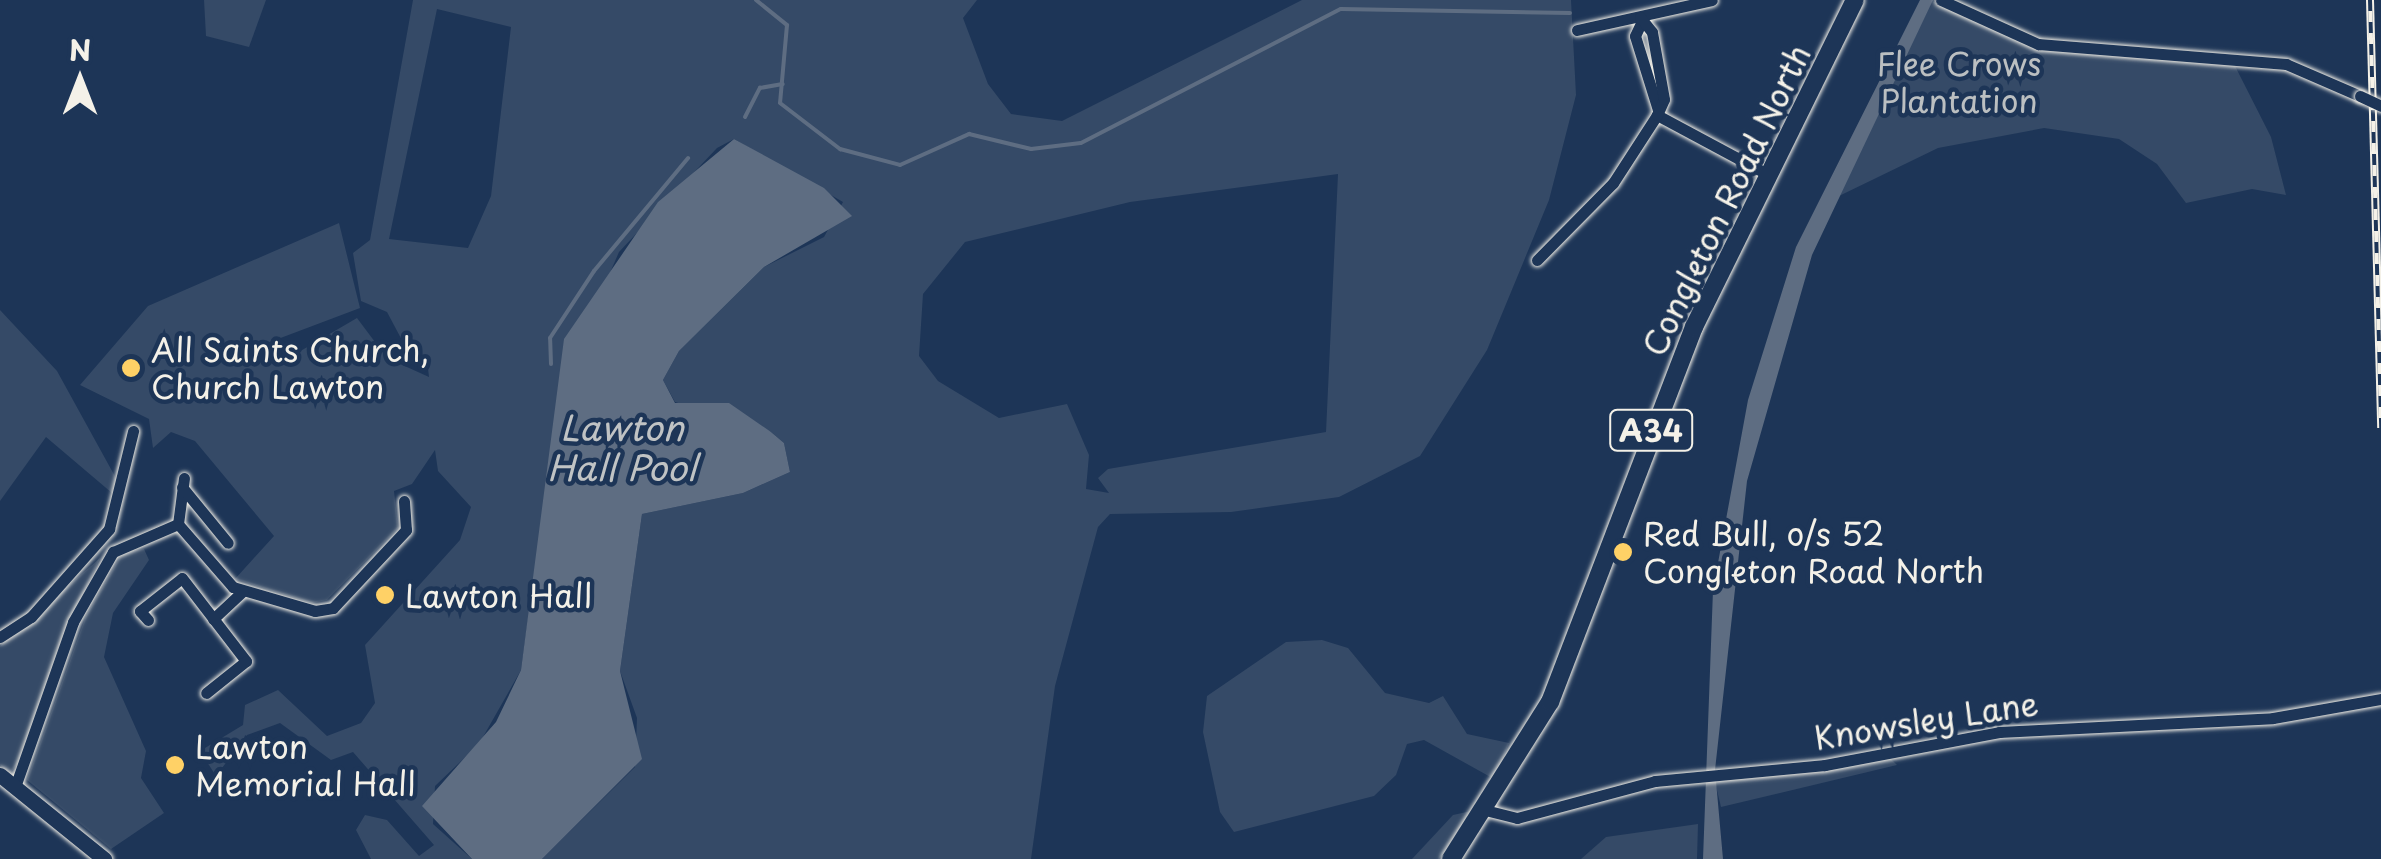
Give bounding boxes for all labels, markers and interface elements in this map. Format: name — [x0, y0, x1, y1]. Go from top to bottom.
text: N — [69, 28, 91, 71]
north arrow — [30, 30, 130, 130]
street label: Congleton Road North — [1634, 38, 1818, 362]
park label: Flee Crows Plantation — [1875, 45, 2043, 120]
place label: All Saints Church, Church Lawton — [151, 331, 428, 406]
marker: All Saints Church, Church Lawton — [120, 357, 142, 379]
road number: A34 — [1608, 405, 1694, 455]
water label: Lawton Hall Pool — [547, 406, 697, 488]
place label: Red Bull, o/s 52 Congleton Road North — [1643, 515, 1984, 590]
marker: Red Bull, o/s 52 Congleton Road North — [1612, 541, 1634, 563]
place label: Lawton Hall — [405, 576, 591, 614]
marker: Lawton Hall — [374, 584, 396, 606]
street label: Knowsley Lane — [1810, 683, 2042, 757]
place label: Lawton Memorial Hall — [195, 728, 416, 803]
marker: Lawton Memorial Hall — [164, 754, 186, 776]

